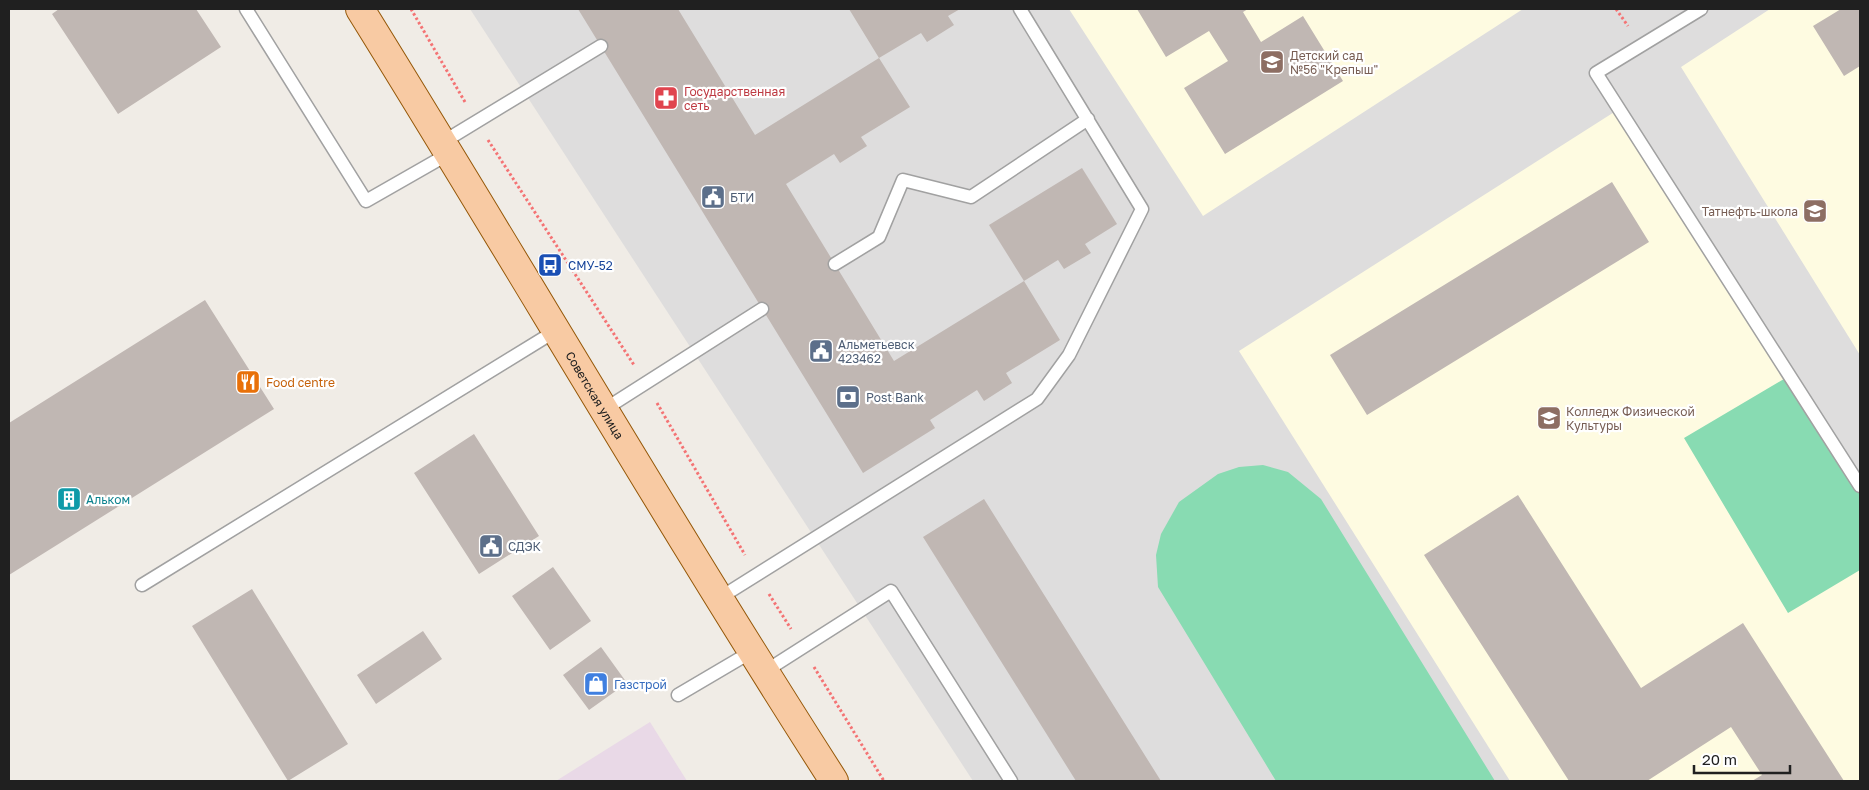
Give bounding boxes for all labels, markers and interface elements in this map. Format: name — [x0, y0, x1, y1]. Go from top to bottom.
place label: Детский сад №56 "Крепыш" — [1290, 48, 1378, 77]
school or university icon: Детский сад №56 "Крепыш" — [1259, 49, 1285, 75]
place label: Государственная сеть — [684, 84, 785, 113]
pharmacy icon: Государственная сеть — [653, 85, 679, 111]
public building icon: БТИ — [700, 184, 726, 210]
place label: БТИ — [730, 190, 754, 205]
school or university icon: Татнефть-школа — [1802, 198, 1828, 224]
place label: Татнефть-школа — [1702, 204, 1798, 219]
bus stop icon: СМУ-52 — [537, 252, 563, 278]
place label: СМУ-52 — [568, 258, 613, 273]
place label: Альметьевск 423462 — [838, 337, 915, 366]
public building icon: Альметьевск 423462 — [808, 338, 834, 364]
street label: Советская улица — [563, 348, 627, 442]
restaurant icon: Food centre — [235, 369, 261, 395]
place label: Food centre — [266, 375, 335, 390]
bank icon: Post Bank — [835, 384, 861, 410]
place label: Post Bank — [866, 390, 924, 405]
place label: Колледж Физической Культуры — [1566, 404, 1695, 433]
school or university icon: Колледж Физической Культуры — [1536, 405, 1562, 431]
building icon: Альком — [56, 486, 82, 512]
place label: Альком — [86, 492, 130, 507]
public building icon: СДЭК — [478, 533, 504, 559]
place label: СДЭК — [508, 539, 542, 554]
shop icon: Газстрой — [583, 671, 609, 697]
place label: Газстрой — [614, 677, 667, 692]
scale bar — [1694, 742, 1790, 774]
text: 20 m — [1702, 750, 1737, 768]

